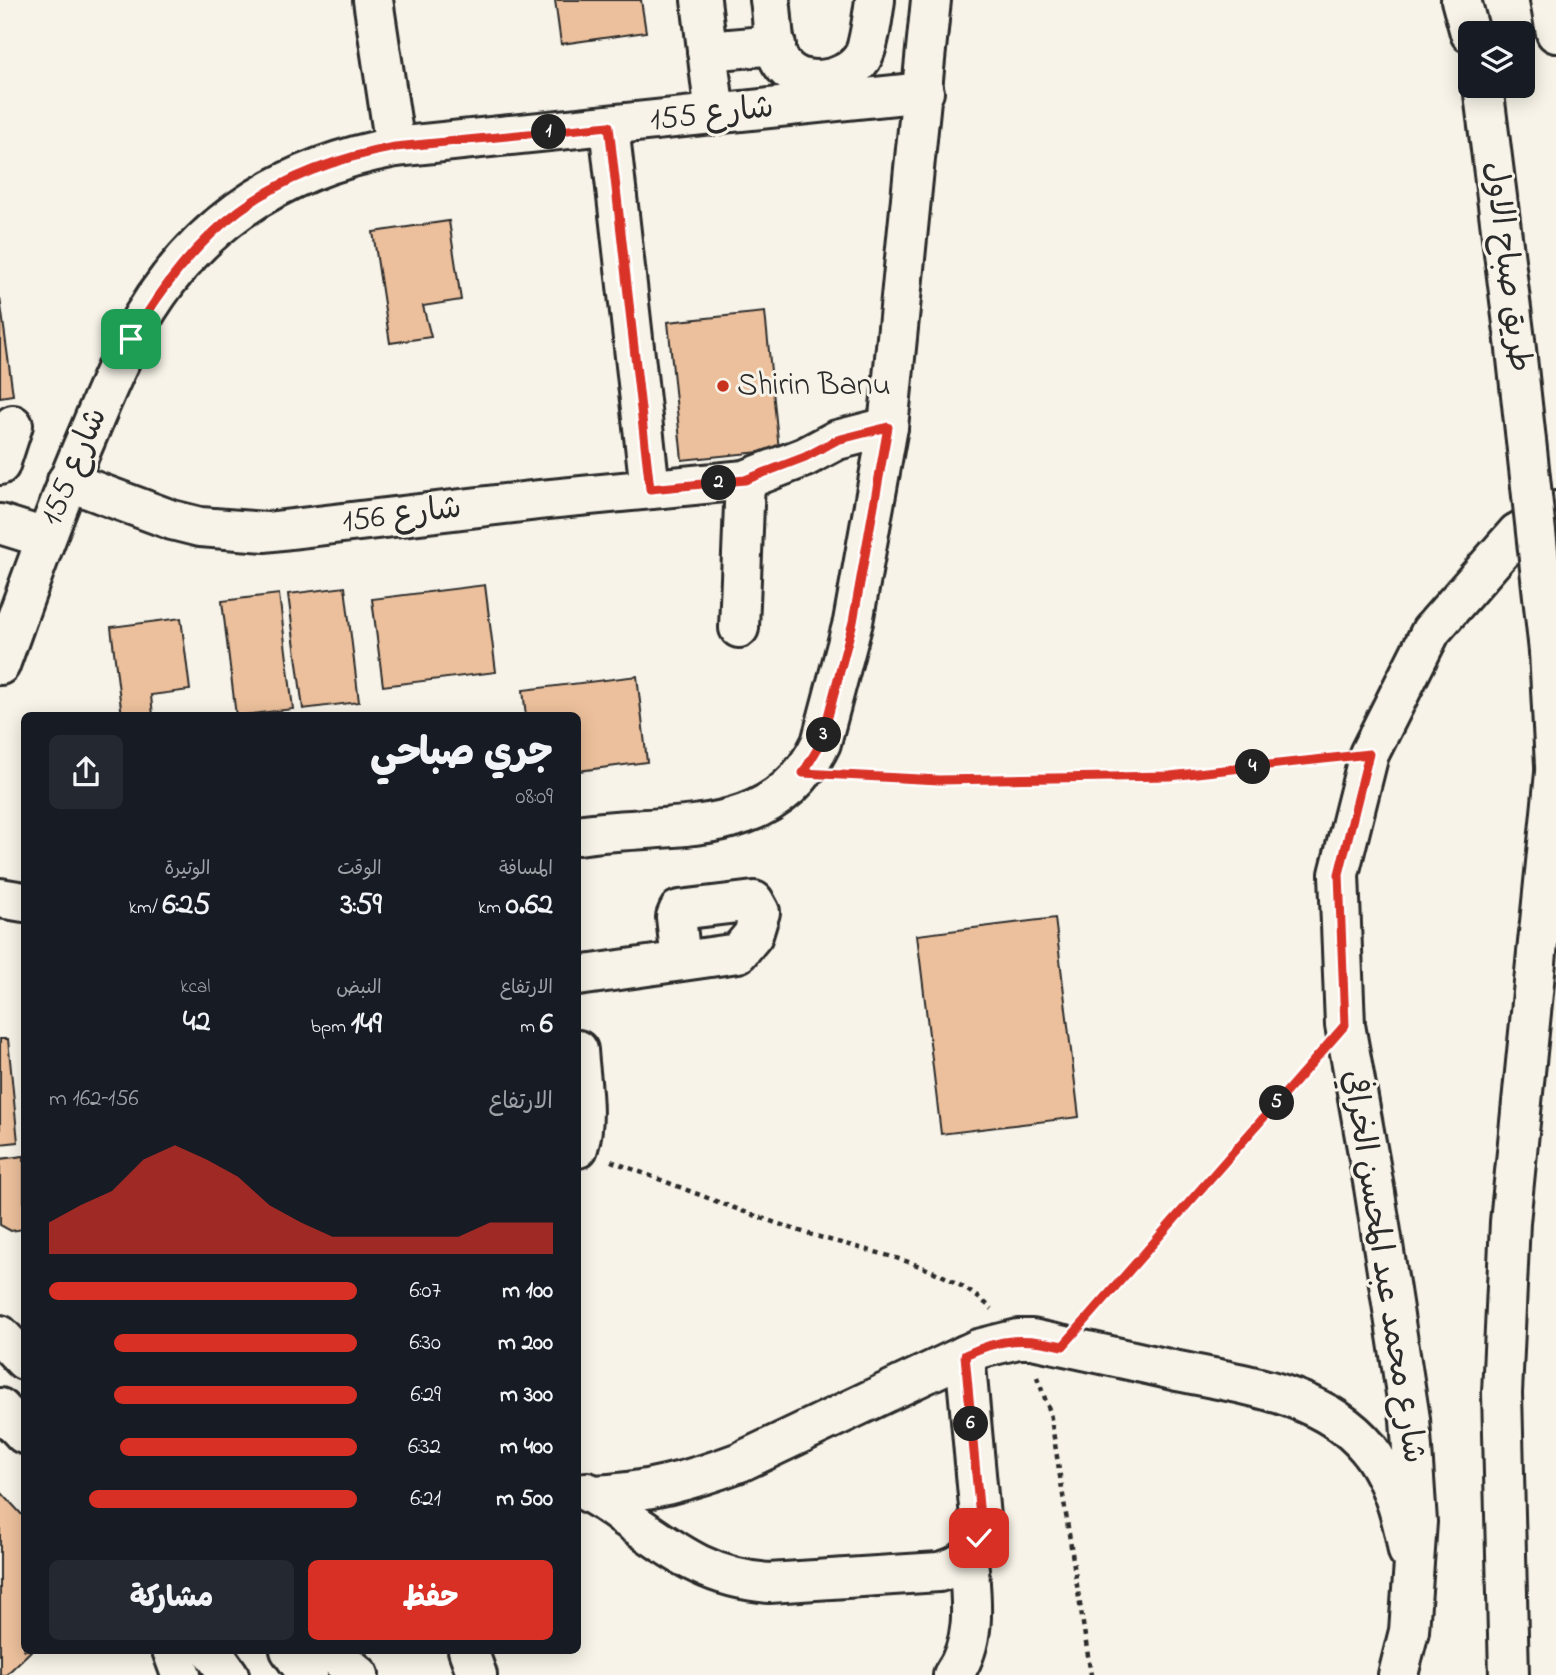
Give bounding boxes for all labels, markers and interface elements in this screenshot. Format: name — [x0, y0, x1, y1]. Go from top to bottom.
map controls — [1458, 21, 1535, 98]
button: layers — [1458, 21, 1535, 98]
street label: شارع 155 — [648, 85, 776, 145]
pin: 1 — [532, 114, 566, 150]
text: 1 — [545, 118, 552, 145]
street label: طريق صباح الاول — [1470, 159, 1542, 375]
pin — [101, 309, 161, 369]
icon: arrive — [112, 320, 150, 358]
place label: Shirin Banu — [737, 363, 891, 410]
marker: Shirin Banu — [715, 378, 731, 394]
street label: شارع 155 — [29, 401, 121, 533]
pin: 2 — [702, 466, 736, 500]
text: 2 — [714, 469, 723, 496]
street label: شارع 156 — [340, 485, 464, 547]
pin: 3 — [806, 718, 842, 752]
text: 3 — [820, 721, 827, 748]
text: جري صباحي — [370, 727, 553, 783]
button: share — [49, 735, 123, 809]
pin: 4 — [1236, 750, 1270, 784]
text: 4 — [1249, 753, 1256, 780]
text: 08:09 — [516, 781, 553, 814]
text: الوتيرة — [164, 856, 210, 883]
text: الوقت — [337, 856, 382, 883]
text: المسافة — [499, 856, 553, 883]
text: 6:25 — [163, 884, 210, 928]
text: 3:59 — [341, 884, 382, 928]
text: 0.62 — [506, 884, 553, 928]
text: /km — [129, 895, 163, 922]
text: km — [478, 895, 506, 922]
text: kcal — [180, 974, 210, 1001]
text: النبض — [336, 975, 382, 1002]
text: الارتفاع — [500, 975, 553, 1002]
text: 42 — [183, 1001, 210, 1045]
text: 149 — [351, 1003, 382, 1047]
text: 6 — [540, 1003, 553, 1047]
text: bpm — [311, 1014, 351, 1041]
text: m — [520, 1014, 540, 1041]
street label: شارع محمد عبد المحسن الخرافي — [1328, 1067, 1436, 1467]
text: 156–162 m — [49, 1083, 139, 1116]
text: الارتفاع — [489, 1086, 553, 1119]
pin: 5 — [1260, 1086, 1294, 1120]
text: 5 — [1271, 1089, 1282, 1116]
text: 6:07 — [410, 1275, 441, 1308]
text: 100 m — [502, 1275, 553, 1308]
text: 6:30 — [409, 1327, 441, 1360]
text: 200 m — [498, 1327, 553, 1360]
text: 6:29 — [411, 1379, 441, 1412]
text: 300 m — [500, 1379, 553, 1412]
pin: 6 — [954, 1406, 988, 1442]
text: 6 — [966, 1410, 975, 1437]
text: 6:32 — [408, 1431, 441, 1464]
text: 400 m — [500, 1431, 553, 1464]
text: 6:21 — [410, 1483, 441, 1516]
text: 500 m — [496, 1483, 553, 1516]
pin — [949, 1508, 1009, 1568]
icon: check — [960, 1519, 998, 1557]
button: مشاركة — [49, 1560, 294, 1640]
button: حفظ — [308, 1560, 553, 1640]

